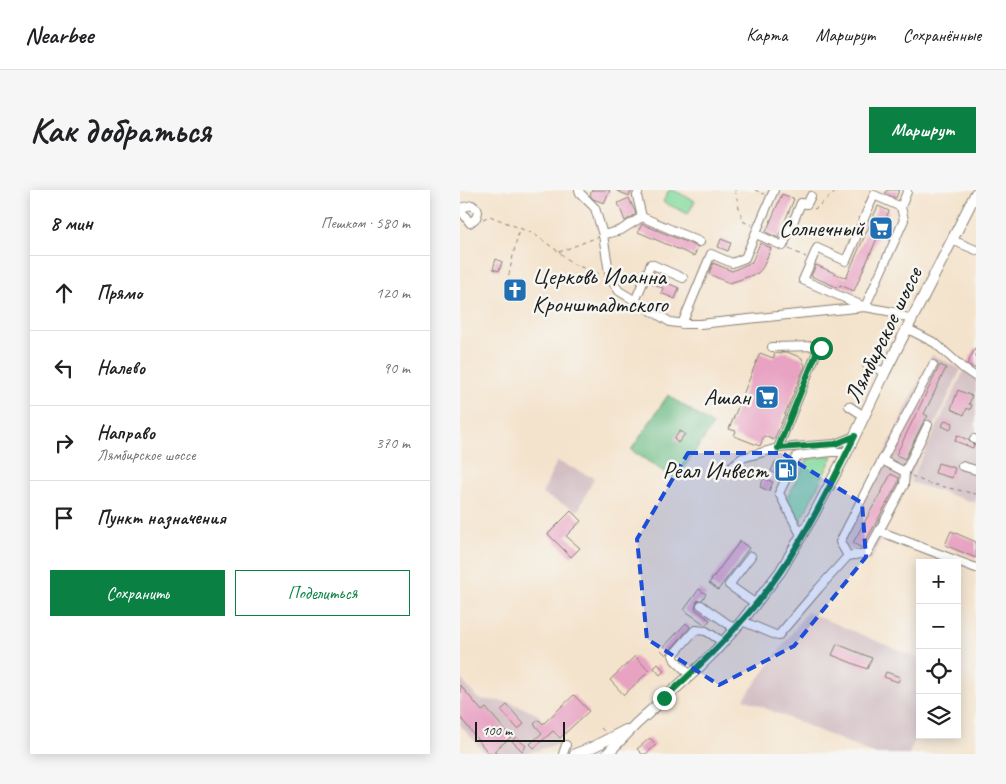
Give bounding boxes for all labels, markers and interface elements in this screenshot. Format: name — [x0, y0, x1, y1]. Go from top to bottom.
text: Nearbee — [25, 20, 93, 50]
text: Карта — [746, 24, 787, 46]
text: Маршрут — [815, 24, 875, 46]
text: Сохранённые — [903, 24, 981, 46]
button: Маршрут — [869, 107, 976, 153]
text: Как добраться — [30, 108, 211, 153]
text: 8 мин — [50, 210, 93, 236]
text: Пешком · 580 m — [321, 213, 410, 233]
place label: Солнечный — [779, 213, 866, 243]
supermarket icon: Солнечный — [868, 215, 894, 241]
street label: Лямбирское шоссе — [837, 260, 930, 408]
place label: Церковь Иоанна Кронштадтского — [532, 261, 669, 319]
church icon: Церковь Иоанна Кронштадтского — [502, 277, 528, 303]
icon: ahead — [50, 279, 78, 307]
text: Прямо — [97, 281, 142, 305]
text: 120 m — [376, 283, 410, 303]
route start — [810, 337, 833, 360]
icon: left — [50, 354, 78, 382]
text: Налево — [97, 356, 145, 380]
text: 90 m — [383, 358, 410, 378]
place label: Ашан — [704, 382, 751, 412]
supermarket icon: Ашан — [754, 384, 780, 410]
text: Направо — [97, 421, 155, 445]
icon: right — [50, 429, 78, 457]
text: 370 m — [376, 433, 410, 453]
text: Лямбирское шоссе — [97, 445, 195, 465]
place label: Реал Инвест — [663, 455, 769, 485]
fuel station icon: Реал Инвест — [773, 457, 799, 483]
icon: arrive — [50, 504, 78, 532]
text: Пункт назначения — [97, 506, 226, 530]
map controls — [916, 559, 961, 739]
button: + — [916, 559, 961, 604]
button: Сохранить — [50, 570, 225, 616]
button: Поделиться — [235, 570, 410, 616]
button: − — [916, 604, 961, 649]
button: locate — [916, 649, 961, 694]
route end — [653, 687, 676, 710]
button: layers — [916, 694, 961, 739]
scale bar — [475, 719, 565, 742]
text: 100 m — [482, 722, 512, 739]

